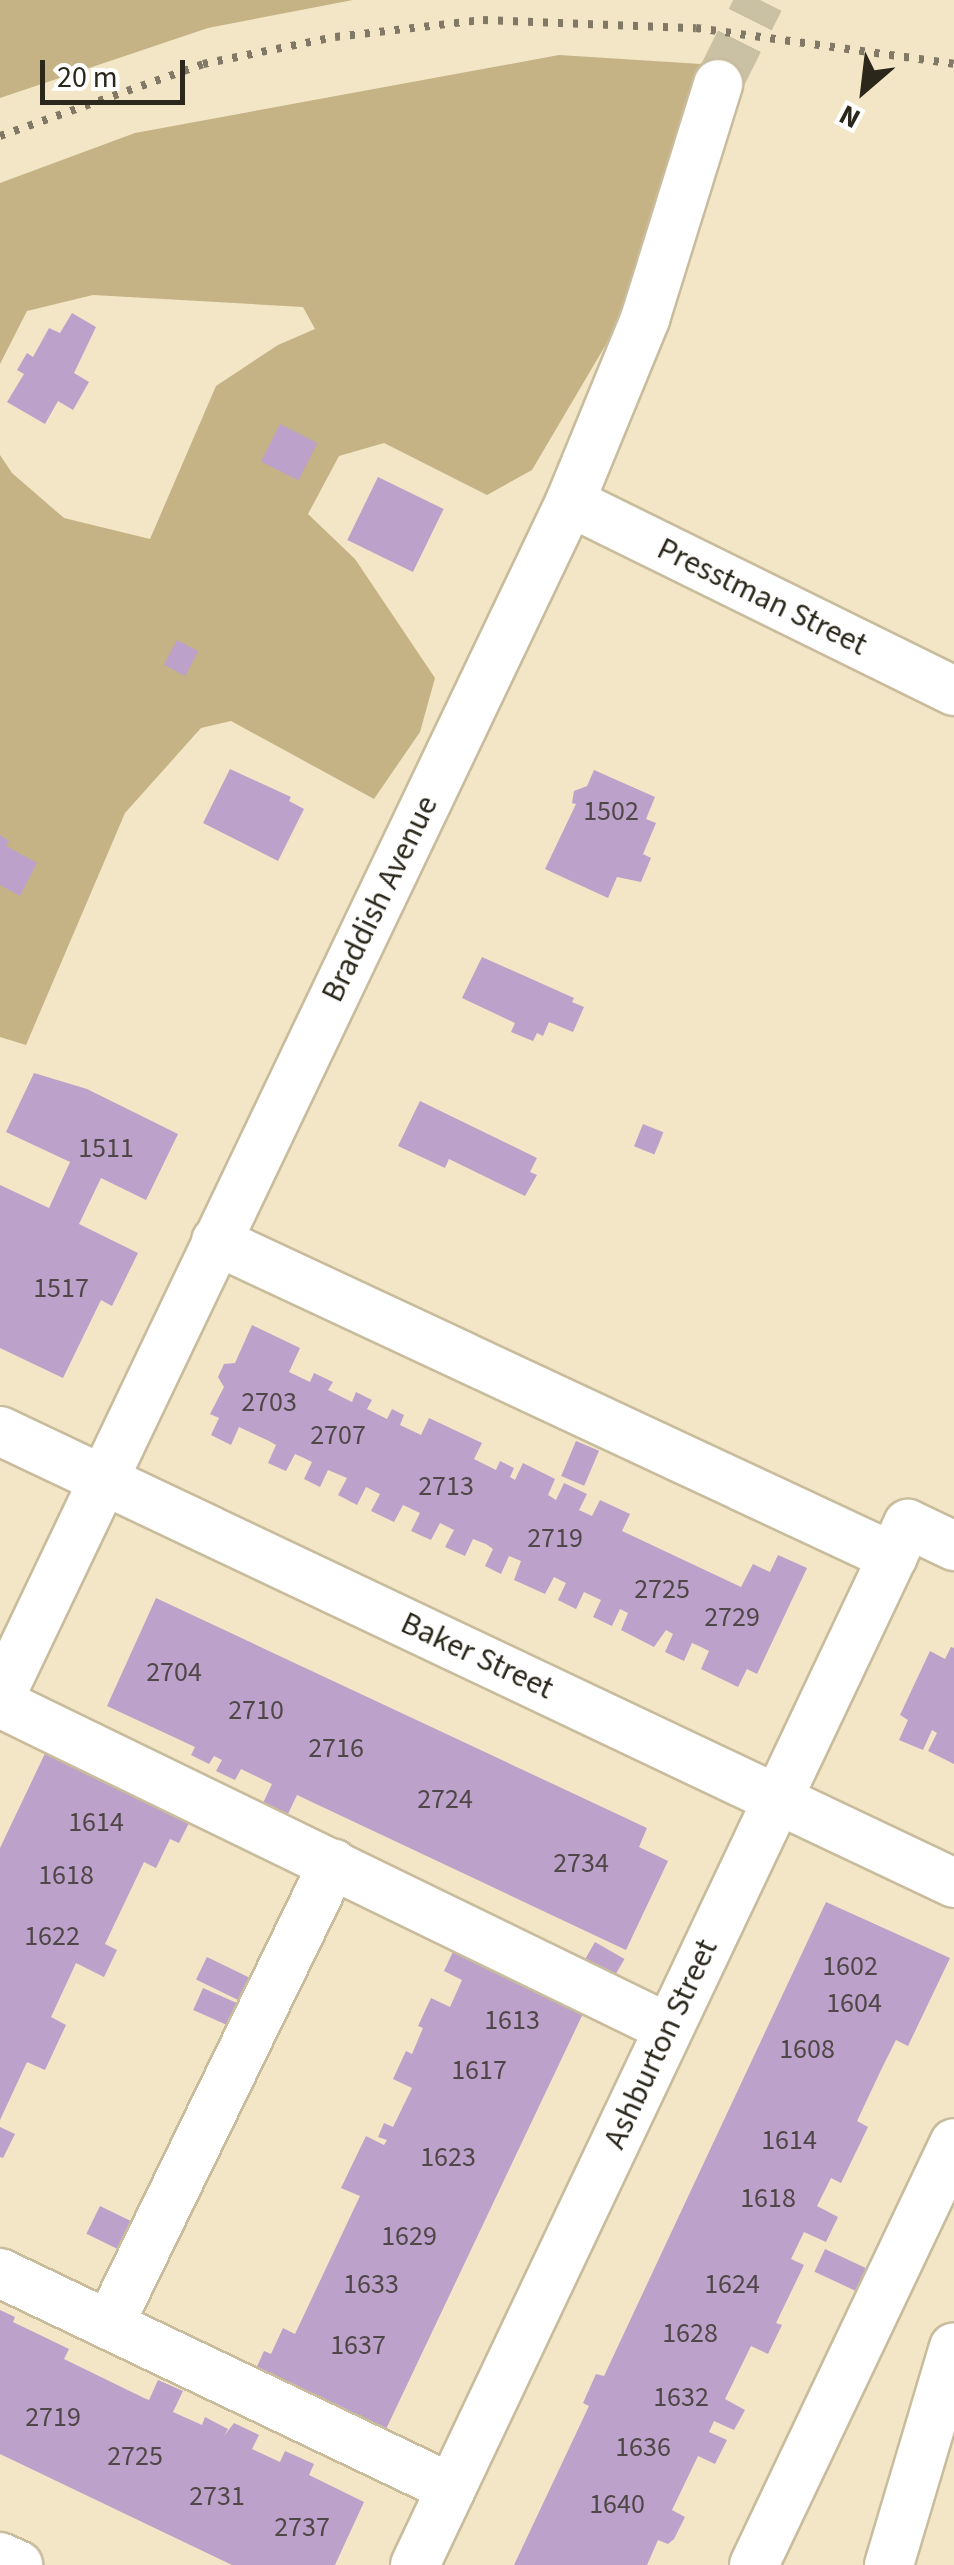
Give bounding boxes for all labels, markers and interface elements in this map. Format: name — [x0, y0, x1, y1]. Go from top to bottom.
scale bar — [45, 40, 190, 102]
north arrow — [814, 40, 914, 140]
text: 20 m — [57, 56, 118, 99]
text: N — [832, 94, 868, 139]
street label: Presstman Street — [651, 530, 873, 664]
street label: Braddish Avenue — [314, 790, 446, 1008]
house number: 1502 — [583, 794, 639, 828]
house number: 1511 — [78, 1131, 134, 1165]
house number: 1517 — [33, 1271, 89, 1305]
house number: 2703 — [241, 1385, 297, 1419]
house number: 2707 — [310, 1418, 366, 1452]
house number: 2713 — [418, 1469, 474, 1503]
house number: 2719 — [527, 1521, 583, 1555]
house number: 2725 — [634, 1572, 690, 1606]
house number: 2729 — [704, 1600, 760, 1634]
street label: Baker Street — [395, 1604, 559, 1708]
house number: 2704 — [146, 1655, 202, 1689]
house number: 2710 — [228, 1693, 284, 1727]
house number: 2716 — [308, 1731, 364, 1765]
house number: 2724 — [417, 1782, 473, 1816]
house number: 1614 — [68, 1805, 124, 1839]
house number: 2734 — [553, 1846, 609, 1880]
house number: 1618 — [38, 1858, 94, 1892]
house number: 1622 — [24, 1919, 80, 1953]
street label: Ashburton Street — [596, 1933, 726, 2155]
house number: 1602 — [822, 1949, 878, 1983]
house number: 1604 — [826, 1986, 882, 2020]
house number: 1613 — [484, 2003, 540, 2037]
house number: 1608 — [779, 2032, 835, 2066]
house number: 1617 — [451, 2053, 507, 2087]
house number: 1614 — [761, 2123, 817, 2157]
house number: 1623 — [420, 2140, 476, 2174]
house number: 1618 — [740, 2181, 796, 2215]
house number: 1629 — [381, 2219, 437, 2253]
house number: 1633 — [343, 2267, 399, 2301]
house number: 1624 — [704, 2267, 760, 2301]
house number: 1628 — [662, 2316, 718, 2350]
house number: 1637 — [330, 2328, 386, 2362]
house number: 1632 — [653, 2380, 709, 2414]
house number: 2719 — [25, 2400, 81, 2434]
house number: 1636 — [615, 2430, 671, 2464]
house number: 2725 — [107, 2439, 163, 2473]
house number: 2731 — [189, 2479, 245, 2513]
house number: 1640 — [589, 2487, 645, 2521]
house number: 2737 — [274, 2510, 330, 2544]

